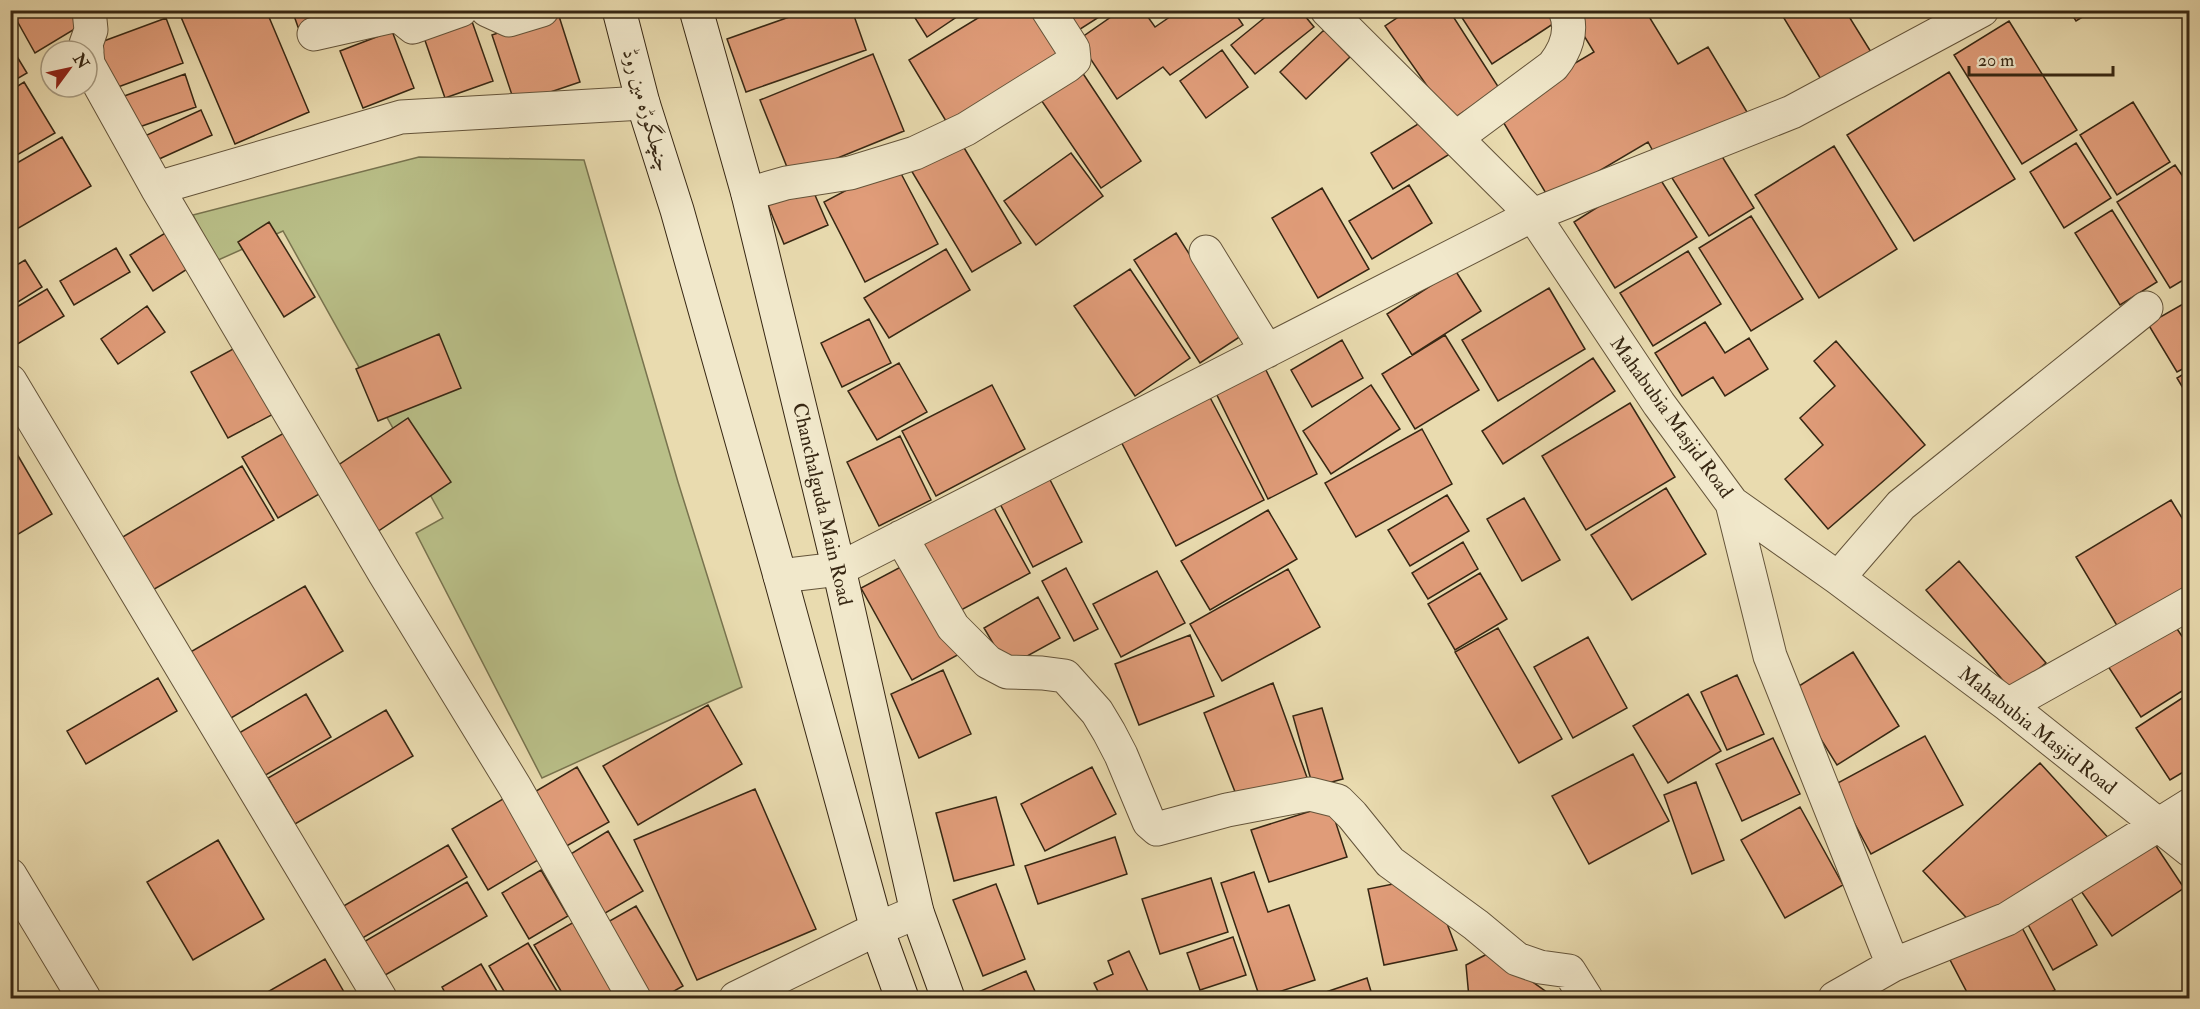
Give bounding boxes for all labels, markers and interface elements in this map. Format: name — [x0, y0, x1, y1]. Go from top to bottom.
north arrow — [39, 39, 99, 99]
scale bar — [1969, 39, 2113, 77]
street label: چنچلگوڑہ مین روڈ — [616, 46, 677, 175]
text: N — [68, 49, 93, 73]
text: 20 m — [1978, 49, 2014, 72]
street label: Mahabubia Masjid Road — [1605, 332, 1739, 503]
street label: Chanchalguda Main Road — [787, 400, 858, 608]
street label: Mahabubia Masjid Road — [1954, 661, 2122, 800]

